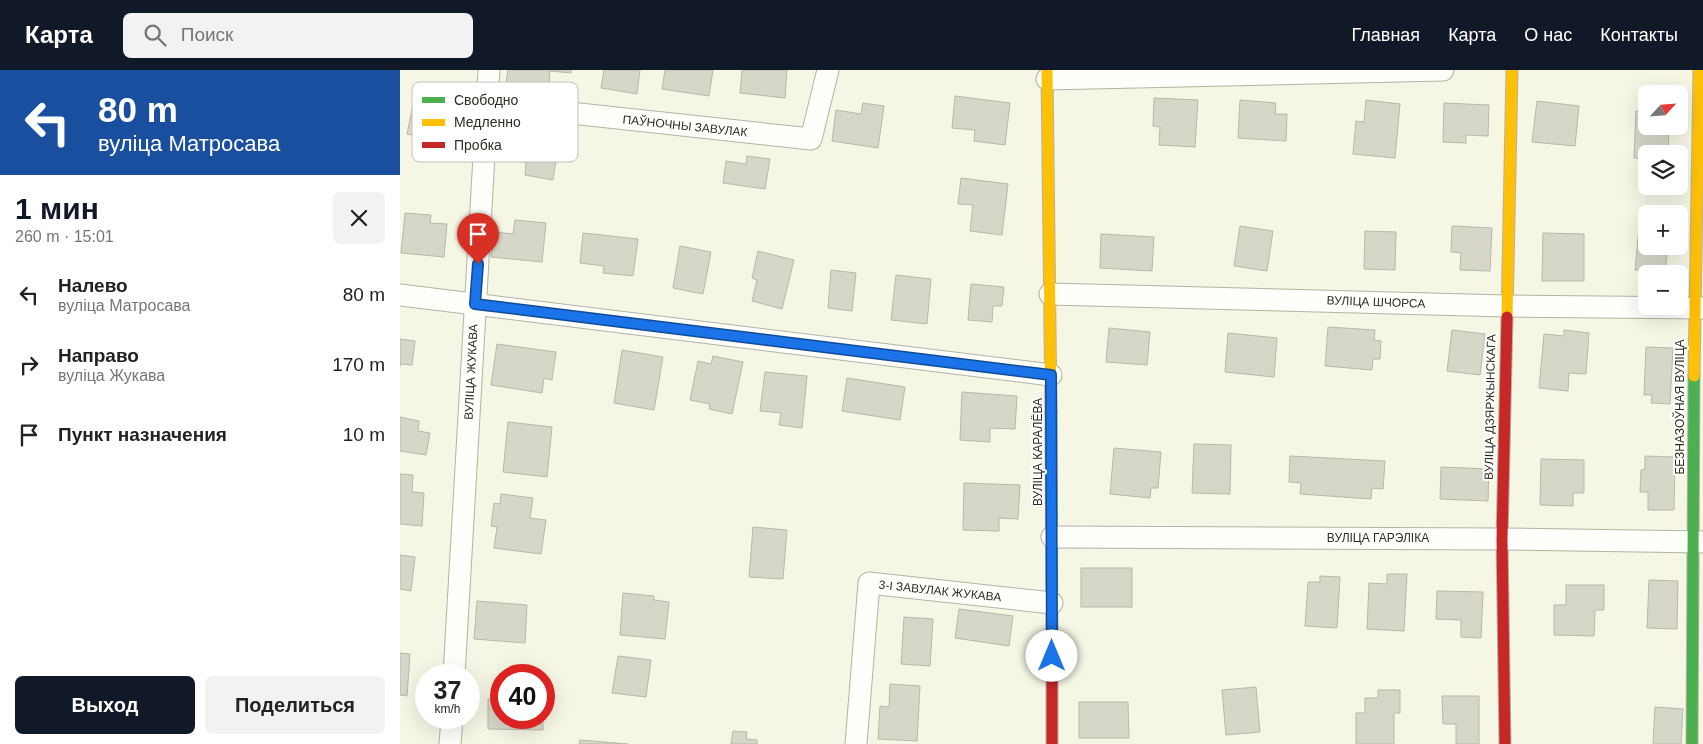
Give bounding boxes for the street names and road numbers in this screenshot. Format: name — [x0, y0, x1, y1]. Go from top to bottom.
street label: ПАЎНОЧНЫ ЗАВУЛАК — [622, 111, 748, 140]
street label: ВУЛІЦА ШЧОРСА — [1326, 293, 1426, 311]
street label: ВУЛІЦА ЖУКАВА — [462, 324, 480, 420]
street label: ВУЛІЦА ДЗЯРЖЫНСКАГА — [1482, 334, 1498, 480]
street label: БЕЗНАЗОЎНАЯ ВУЛІЦА — [1672, 339, 1687, 475]
street label: ВУЛІЦА КАРАЛЁВА — [1031, 398, 1045, 506]
street label: ВУЛІЦА ГАРЭЛІКА — [1327, 531, 1429, 545]
street label: 3-І ЗАВУЛАК ЖУКАВА — [878, 578, 1002, 604]

